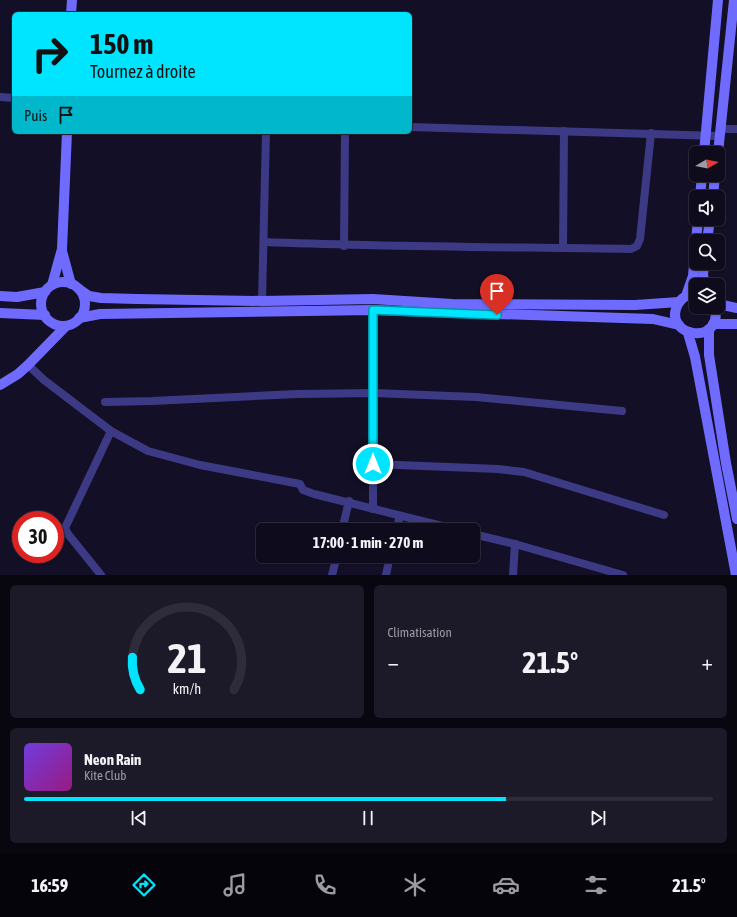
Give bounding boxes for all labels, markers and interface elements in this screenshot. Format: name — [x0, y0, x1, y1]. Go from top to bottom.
icon: right — [24, 28, 76, 80]
text: 150 m — [90, 28, 153, 60]
text: Tournez à droite — [90, 61, 196, 82]
icon: arrive — [55, 104, 77, 126]
text: Puis — [24, 107, 47, 124]
north arrow — [689, 146, 725, 182]
map controls — [689, 146, 725, 314]
button: sound — [689, 190, 725, 226]
button: search — [689, 234, 725, 270]
pin — [480, 274, 514, 315]
button: layers — [689, 278, 725, 314]
icon: arrive — [486, 280, 508, 302]
position arrow — [352, 443, 394, 485]
speed limit sign: 30 — [12, 511, 64, 563]
text: 17:00 · 1 min · 270 m — [313, 534, 423, 551]
text: Climatisation — [388, 625, 452, 640]
text: 21 — [167, 633, 206, 681]
text: 21.5° — [522, 645, 578, 679]
text: − — [388, 649, 399, 675]
text: + — [702, 649, 713, 675]
text: km/h — [173, 680, 201, 696]
text: Neon Rain — [84, 751, 141, 768]
text: Kite Club — [84, 768, 126, 783]
icon: previous — [128, 807, 150, 829]
icon: pause — [357, 807, 379, 829]
icon: next — [587, 807, 609, 829]
icon: directions — [130, 871, 158, 899]
icon: music — [221, 871, 249, 899]
icon: phone — [311, 871, 339, 899]
icon: climate — [401, 871, 429, 899]
icon: car — [492, 871, 520, 899]
icon: filters — [582, 871, 610, 899]
text: 16:59 — [31, 875, 68, 896]
text: 21.5° — [672, 875, 706, 896]

